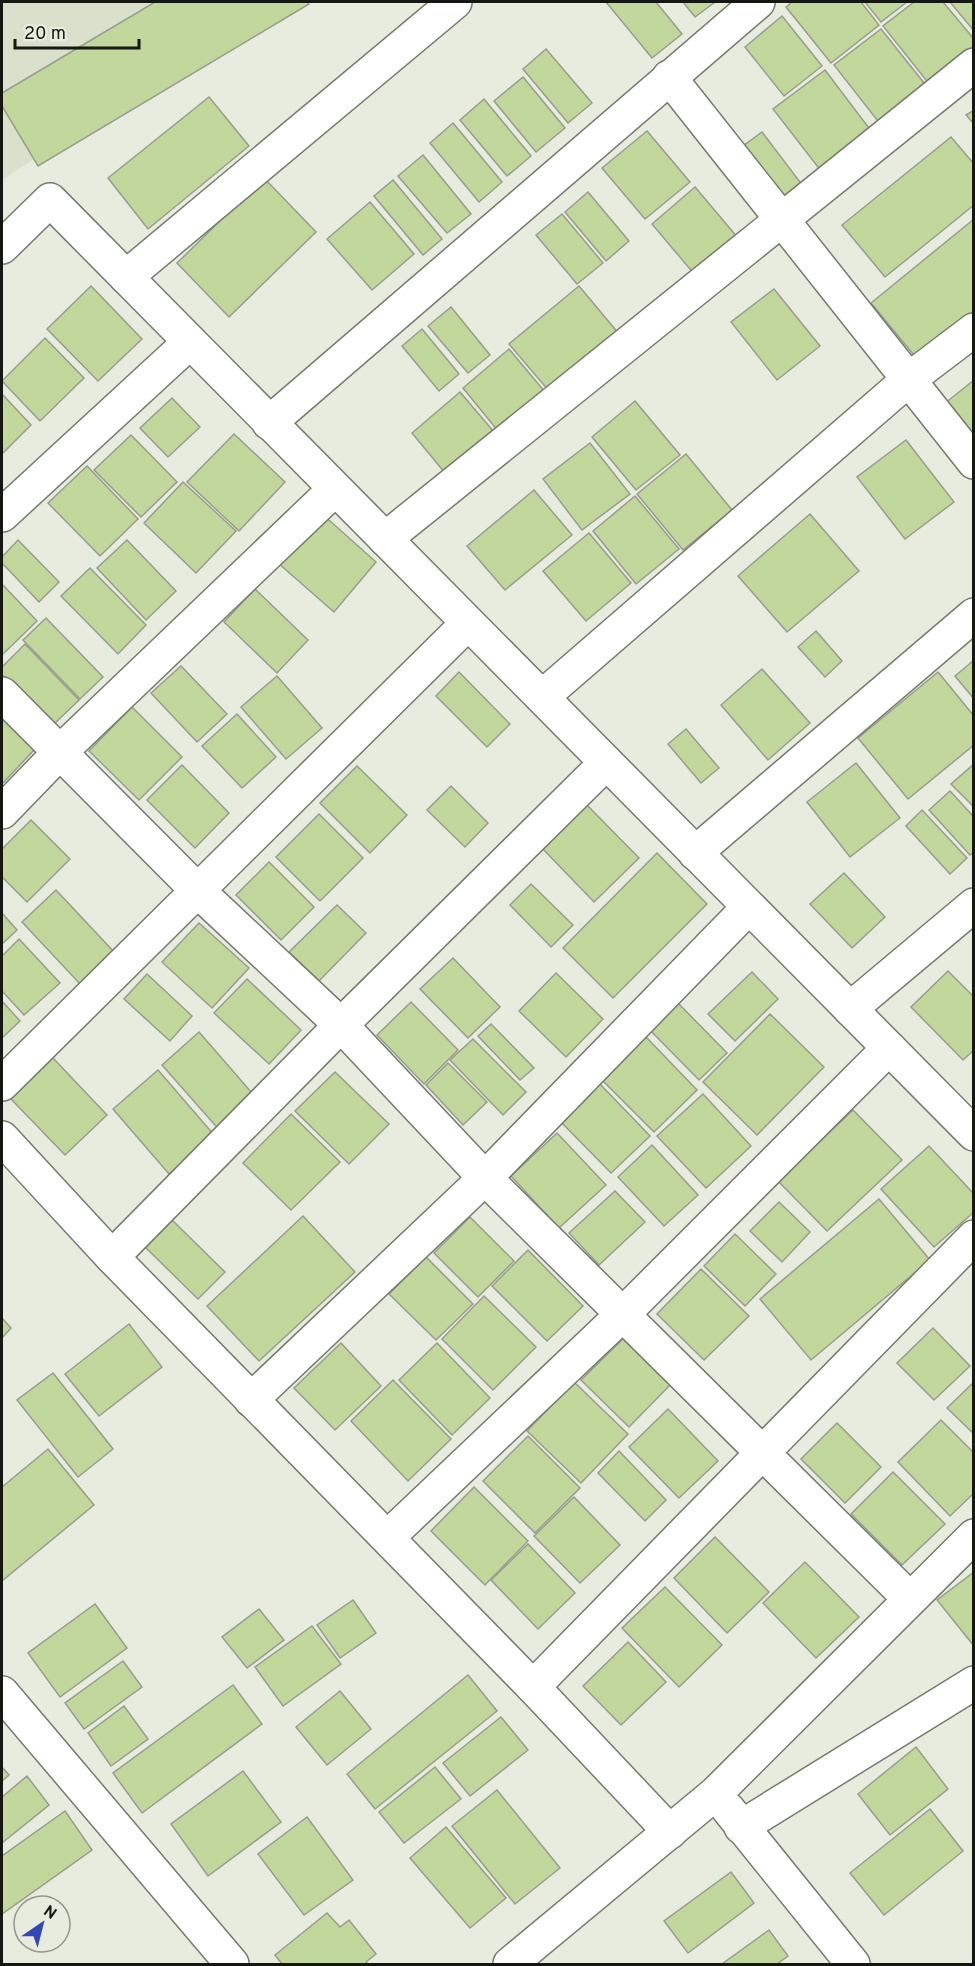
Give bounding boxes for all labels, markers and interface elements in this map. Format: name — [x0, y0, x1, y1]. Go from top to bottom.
scale bar — [15, 12, 140, 50]
text: 20 m — [24, 23, 66, 46]
north arrow — [12, 1894, 72, 1954]
text: N — [39, 1902, 60, 1925]

